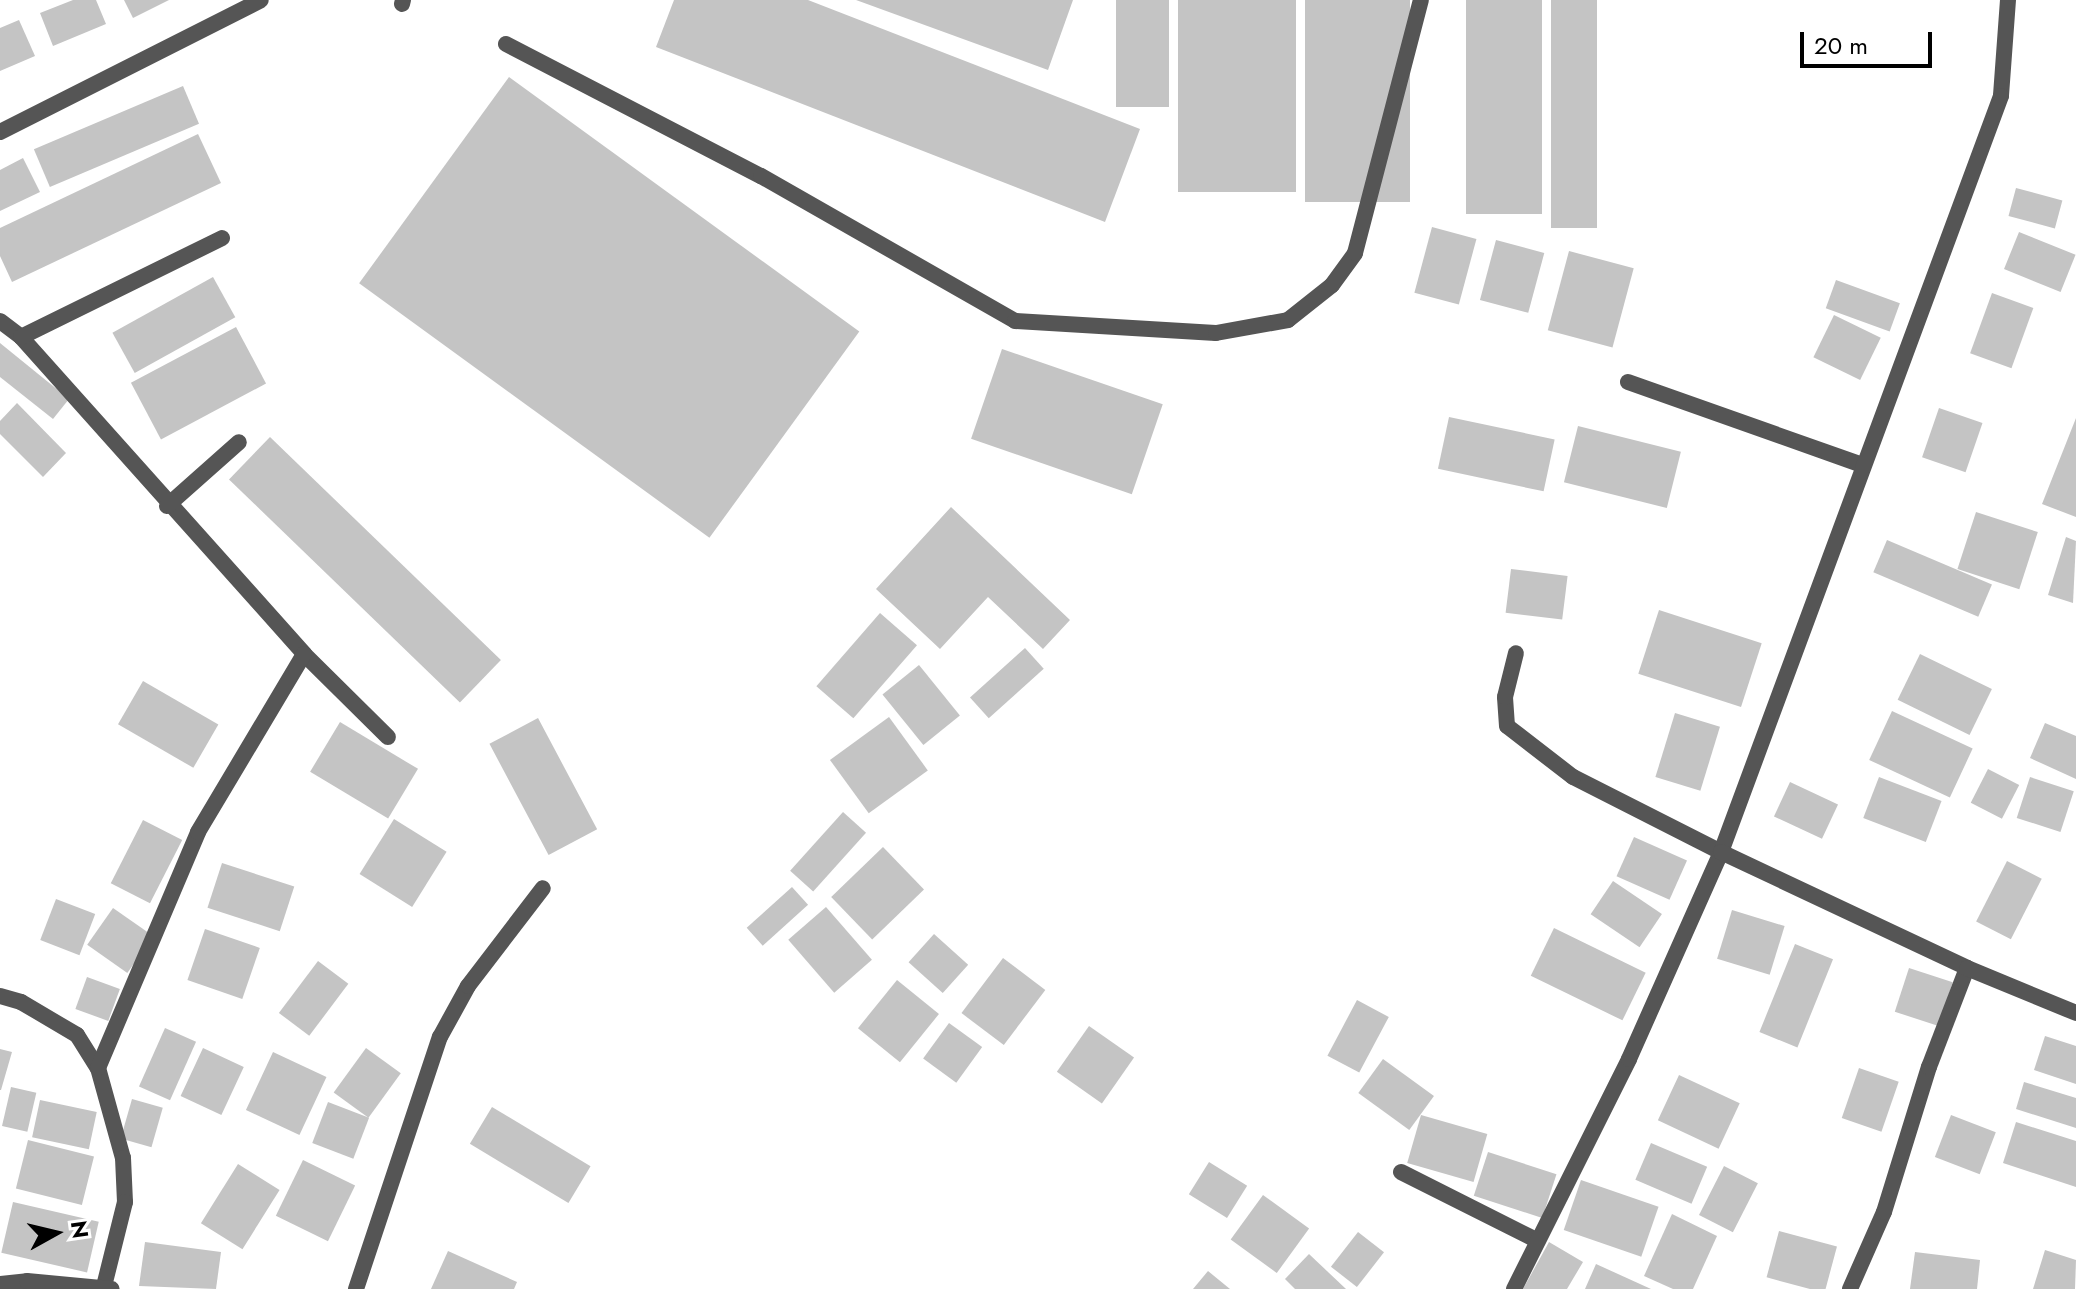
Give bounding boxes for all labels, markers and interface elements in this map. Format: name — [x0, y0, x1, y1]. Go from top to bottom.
scale bar — [1804, 16, 1936, 66]
text: 20 m — [1814, 28, 1868, 63]
north arrow — [16, 1193, 96, 1273]
text: N — [63, 1219, 97, 1241]

